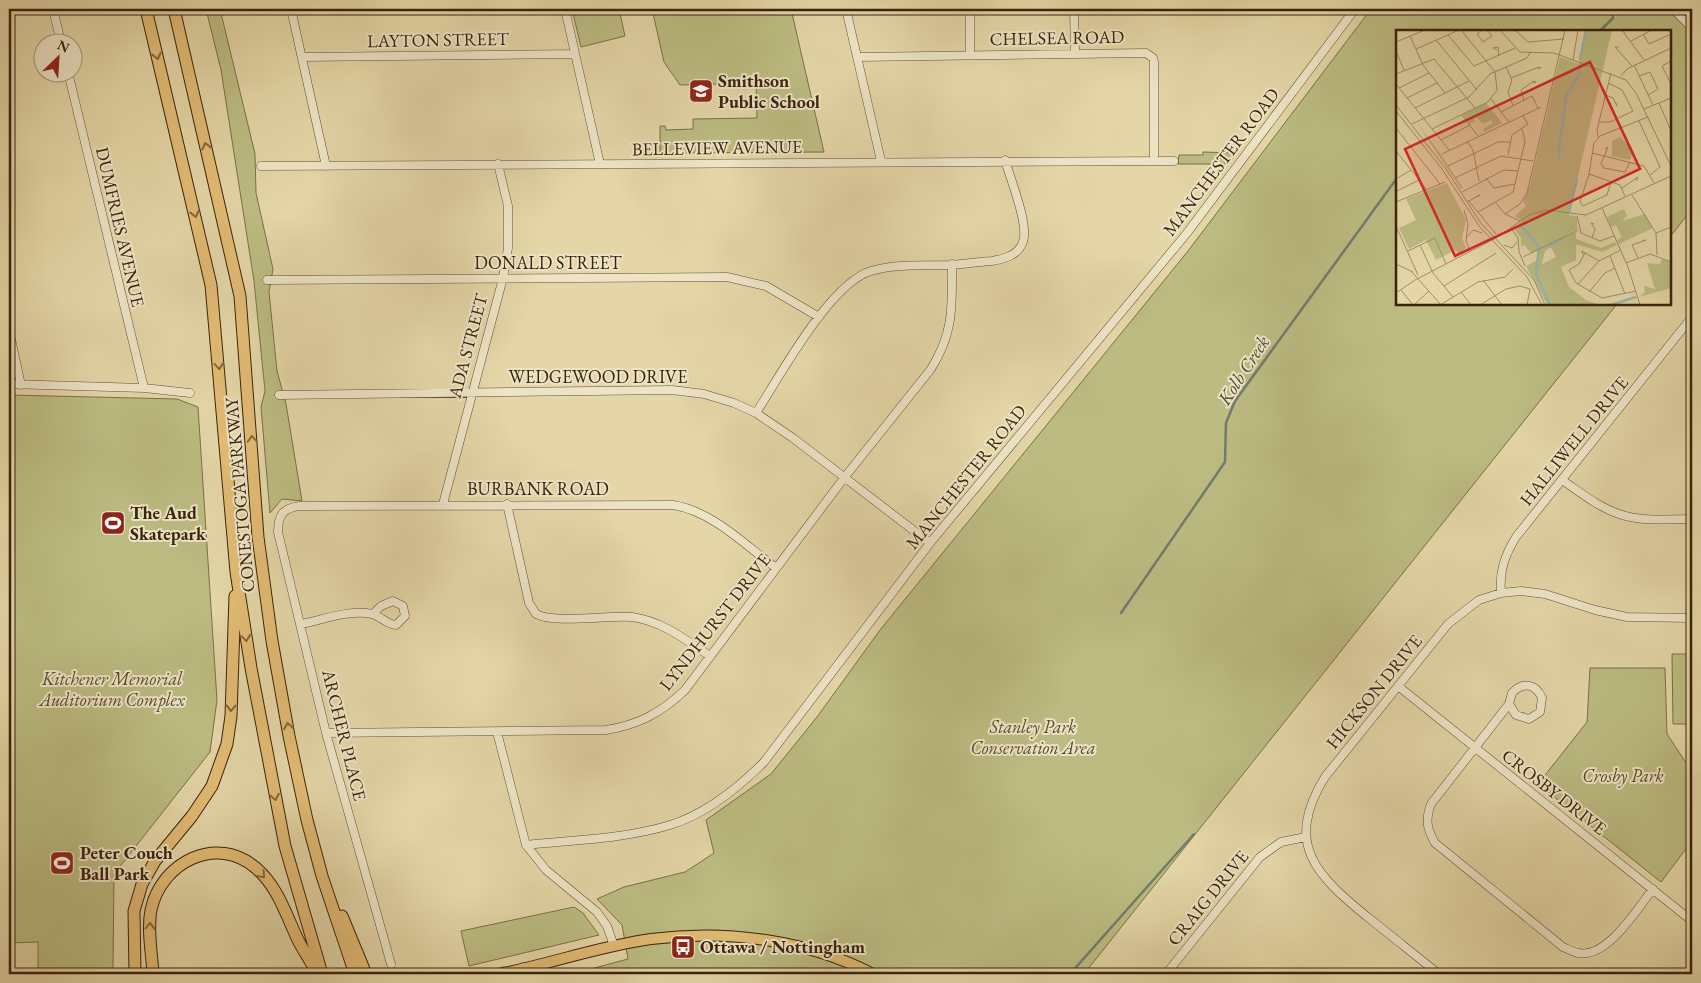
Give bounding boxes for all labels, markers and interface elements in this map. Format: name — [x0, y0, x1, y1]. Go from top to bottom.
street label: CHELSEA ROAD — [989, 25, 1125, 50]
street label: LAYTON STREET — [367, 27, 510, 52]
inset map — [1396, 30, 1671, 305]
north arrow — [32, 32, 82, 82]
text: N — [55, 36, 73, 57]
one-way arrow — [151, 52, 162, 61]
place label: Smithson Public School — [718, 69, 820, 113]
school or university icon: Smithson Public School — [688, 78, 714, 104]
street label: MANCHESTER ROAD — [1157, 83, 1284, 240]
street label: BELLEVIEW AVENUE — [632, 135, 802, 160]
one-way arrow — [201, 142, 212, 151]
street label: DUMFRIES AVENUE — [91, 145, 150, 309]
one-way arrow — [189, 210, 200, 219]
street label: DONALD STREET — [474, 251, 623, 274]
street label: ADA STREET — [442, 290, 493, 402]
water label: Kolb Creek — [1211, 330, 1275, 411]
one-way arrow — [214, 363, 225, 371]
street label: WEDGEWOOD DRIVE — [509, 365, 687, 388]
street label: HALLIWELL DRIVE — [1514, 371, 1633, 510]
street label: CONESTOGA PARKWAY — [219, 395, 259, 593]
street label: MANCHESTER ROAD — [900, 400, 1031, 554]
one-way arrow — [246, 434, 257, 442]
street label: BURBANK ROAD — [467, 477, 609, 500]
place label: The Aud Skatepark — [130, 501, 207, 545]
sports icon: The Aud Skatepark — [100, 510, 126, 536]
street label: LYNDHURST DRIVE — [654, 548, 775, 695]
street label: HICKSON DRIVE — [1320, 630, 1427, 754]
one-way arrow — [240, 634, 251, 642]
street label: ARCHER PLACE — [317, 666, 372, 803]
park label: Kitchener Memorial Auditorium Complex — [37, 667, 186, 712]
one-way arrow — [226, 704, 236, 712]
park label: Stanley Park Conservation Area — [970, 715, 1096, 759]
one-way arrow — [283, 722, 293, 730]
street label: CROSBY DRIVE — [1497, 744, 1611, 840]
park label: Crosby Park — [1582, 764, 1664, 788]
one-way arrow — [270, 793, 280, 802]
place label: Peter Couch Ball Park — [80, 841, 173, 885]
street label: CRAIG DRIVE — [1162, 845, 1253, 950]
sports icon: Peter Couch Ball Park — [49, 850, 75, 876]
one-way arrow — [257, 869, 266, 878]
one-way arrow — [145, 921, 156, 929]
bus stop icon: Ottawa / Nottingham — [670, 934, 696, 960]
place label: Ottawa / Nottingham — [700, 935, 865, 958]

